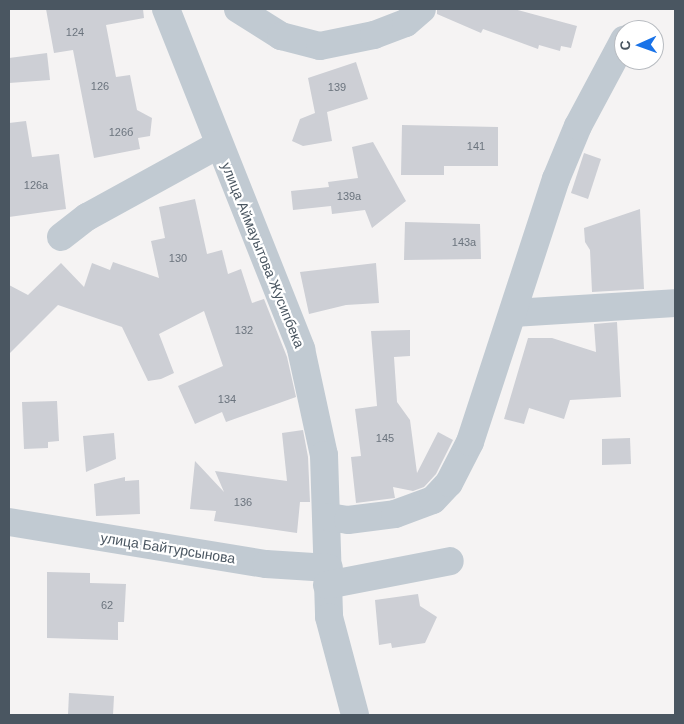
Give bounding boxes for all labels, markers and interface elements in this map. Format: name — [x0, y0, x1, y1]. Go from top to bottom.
north arrow — [614, 20, 664, 70]
house number: 124 — [66, 25, 84, 39]
text: С — [617, 40, 633, 51]
house number: 126 — [91, 79, 109, 93]
house number: 139 — [328, 80, 346, 94]
house number: 126б — [109, 125, 133, 139]
house number: 141 — [467, 139, 485, 153]
street label: улица Аймауытова Жусипбека — [218, 160, 308, 350]
house number: 126а — [24, 178, 48, 192]
house number: 139а — [337, 189, 361, 203]
house number: 143а — [452, 235, 476, 249]
house number: 130 — [169, 251, 187, 265]
house number: 132 — [235, 323, 253, 337]
house number: 134 — [218, 392, 236, 406]
house number: 145 — [376, 431, 394, 445]
house number: 136 — [234, 495, 252, 509]
street label: улица Байтурсынова — [100, 529, 236, 567]
house number: 62 — [101, 598, 113, 612]

